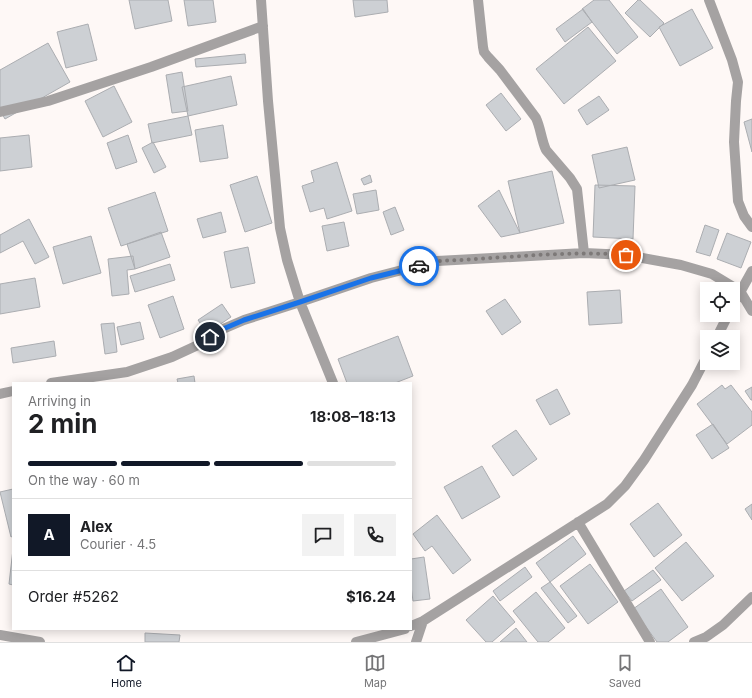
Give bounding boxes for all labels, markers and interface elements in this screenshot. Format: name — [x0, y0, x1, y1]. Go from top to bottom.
pin — [609, 238, 643, 272]
icon: bag — [615, 244, 637, 266]
courier — [399, 246, 439, 286]
icon: car — [408, 255, 430, 277]
map controls — [700, 282, 740, 370]
button: locate — [700, 282, 740, 322]
pin — [193, 320, 227, 354]
icon: home — [199, 326, 221, 348]
button: layers — [700, 330, 740, 370]
text: Arriving in — [28, 393, 91, 409]
text: 18:08–18:13 — [310, 407, 396, 426]
text: 2 min — [28, 408, 98, 439]
text: On the way · 60 m — [28, 472, 140, 488]
button: chat — [302, 514, 344, 556]
button: phone — [354, 514, 396, 556]
text: Alex — [80, 517, 113, 536]
text: A — [43, 525, 55, 544]
text: Courier · 4.5 — [80, 536, 156, 552]
text: Order #5262 — [28, 587, 119, 606]
text: $16.24 — [346, 587, 396, 606]
tab: Home — [111, 652, 142, 690]
tab: Map — [364, 652, 387, 690]
tab: Saved — [609, 652, 641, 690]

